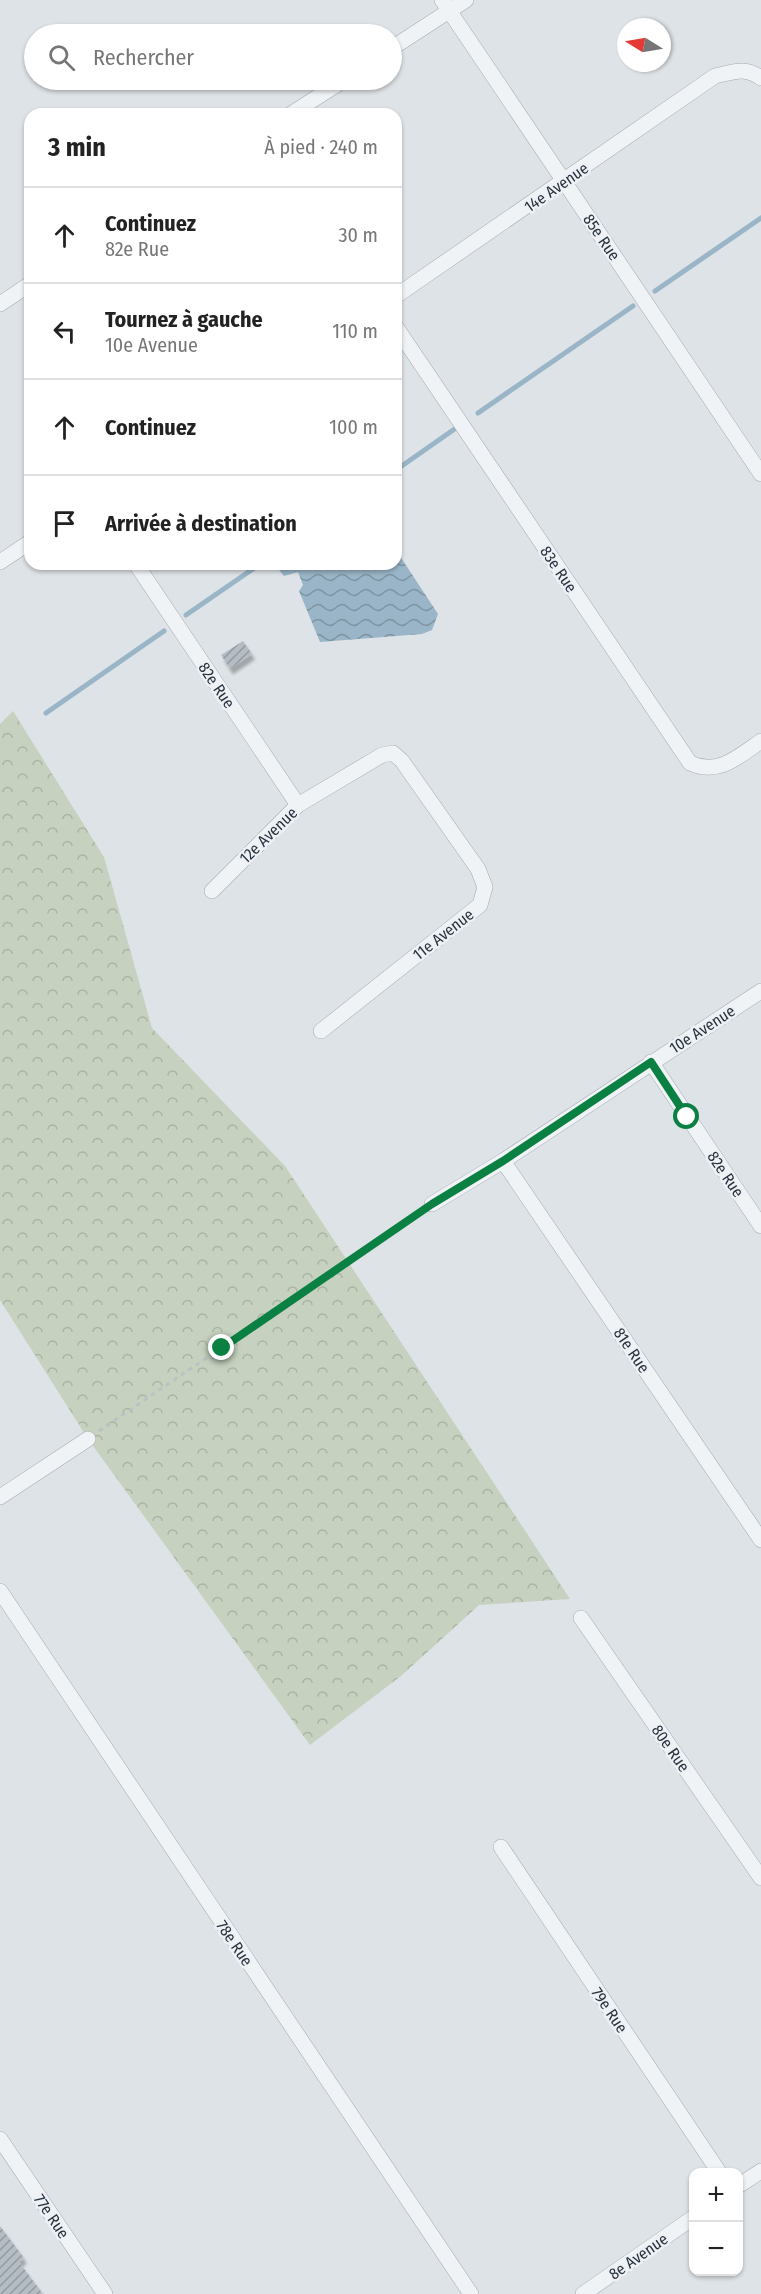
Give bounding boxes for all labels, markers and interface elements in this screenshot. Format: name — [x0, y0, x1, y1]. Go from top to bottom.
north arrow — [617, 18, 671, 72]
search box — [24, 24, 402, 90]
icon: search — [45, 41, 78, 74]
text: Rechercher — [93, 44, 194, 71]
text: 3 min — [48, 132, 106, 163]
text: À pied · 240 m — [264, 135, 378, 159]
street label: 14e Avenue — [521, 158, 592, 216]
text: Continuez — [105, 210, 196, 237]
street label: 85e Rue — [579, 210, 624, 264]
icon: ahead — [48, 219, 81, 252]
text: 30 m — [338, 223, 378, 247]
text: 82e Rue — [105, 237, 169, 261]
text: Tournez à gauche — [105, 306, 263, 333]
icon: left — [48, 315, 81, 348]
text: 110 m — [332, 319, 378, 343]
text: 10e Avenue — [105, 333, 198, 357]
icon: ahead — [48, 411, 81, 444]
text: Continuez — [105, 414, 196, 441]
text: 100 m — [329, 415, 378, 439]
icon: arrive — [48, 507, 81, 540]
text: Arrivée à destination — [105, 510, 297, 537]
street label: 83e Rue — [536, 542, 581, 596]
street label: 82e Rue — [194, 659, 239, 712]
street label: 12e Avenue — [236, 803, 301, 867]
street label: 11e Avenue — [409, 905, 478, 964]
street label: 10e Avenue — [666, 1001, 739, 1058]
route start — [673, 1103, 699, 1129]
street label: 82e Rue — [703, 1148, 748, 1201]
street label: 81e Rue — [610, 1324, 654, 1377]
route end — [208, 1334, 234, 1360]
street label: 80e Rue — [648, 1721, 694, 1776]
street label: 78e Rue — [212, 1917, 257, 1970]
street label: 79e Rue — [588, 1984, 632, 2037]
map controls — [689, 2168, 743, 2276]
button: + — [689, 2168, 743, 2222]
street label: 77e Rue — [30, 2191, 73, 2242]
button: − — [689, 2222, 743, 2276]
street label: 8e Avenue — [605, 2229, 672, 2284]

